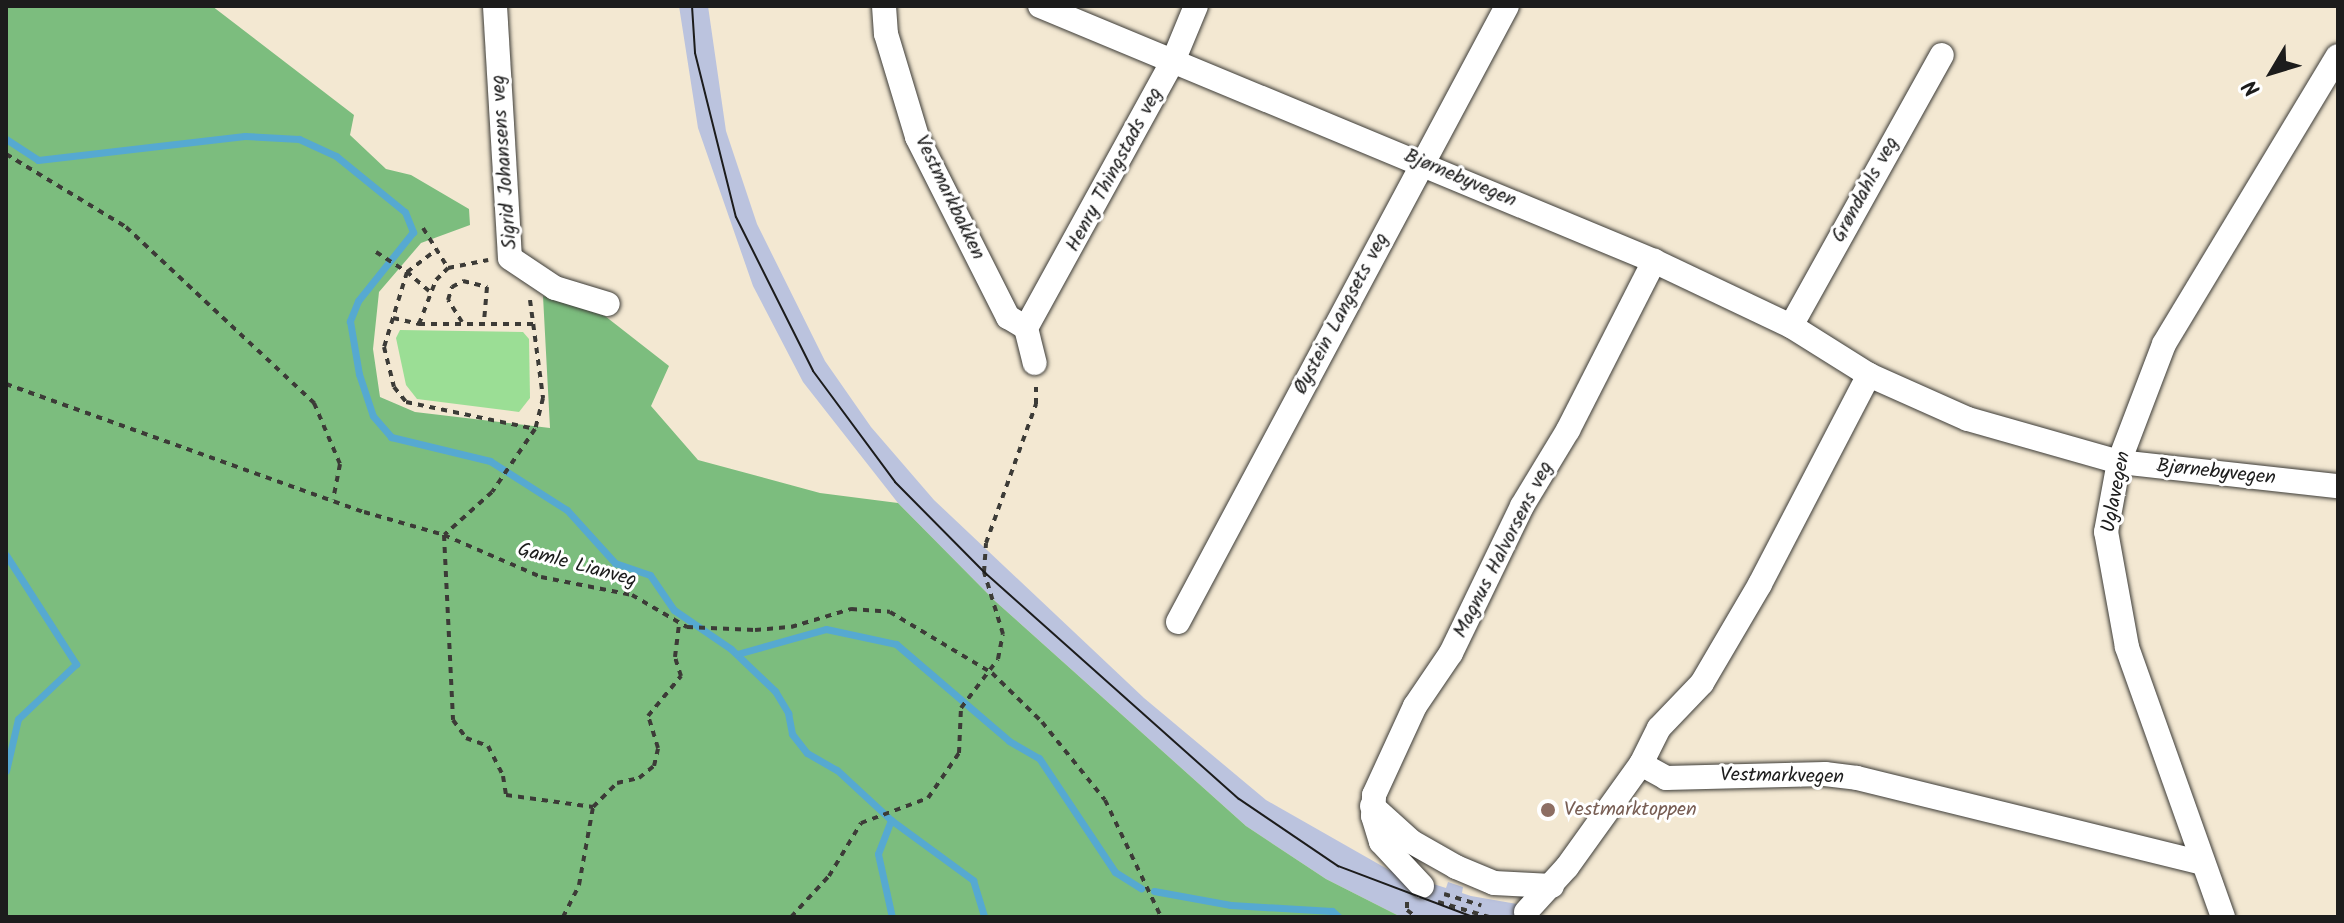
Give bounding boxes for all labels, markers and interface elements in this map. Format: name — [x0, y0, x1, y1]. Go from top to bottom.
north arrow — [2232, 32, 2312, 112]
text: N — [2235, 71, 2271, 103]
street label: Sigrid Johansens veg — [487, 74, 523, 250]
street label: Henry Thingstads veg — [1062, 84, 1168, 256]
street label: Vestmarkbakken — [909, 132, 989, 264]
street label: Grøndahls veg — [1827, 133, 1905, 247]
street label: Bjørnebyvegen — [1400, 145, 1520, 213]
street label: Øystein Langsets veg — [1289, 229, 1395, 399]
street label: Uglavegen — [2097, 449, 2137, 535]
street label: Bjørnebyvegen — [2155, 455, 2277, 491]
street label: Magnus Halvorsens veg — [1449, 458, 1559, 642]
street label: Gamle Lianveg — [515, 539, 639, 593]
street label: Vestmarkvegen — [1720, 764, 1844, 790]
place label: Vestmarktoppen — [1564, 798, 1697, 822]
marker: Vestmarktoppen — [1539, 801, 1557, 819]

